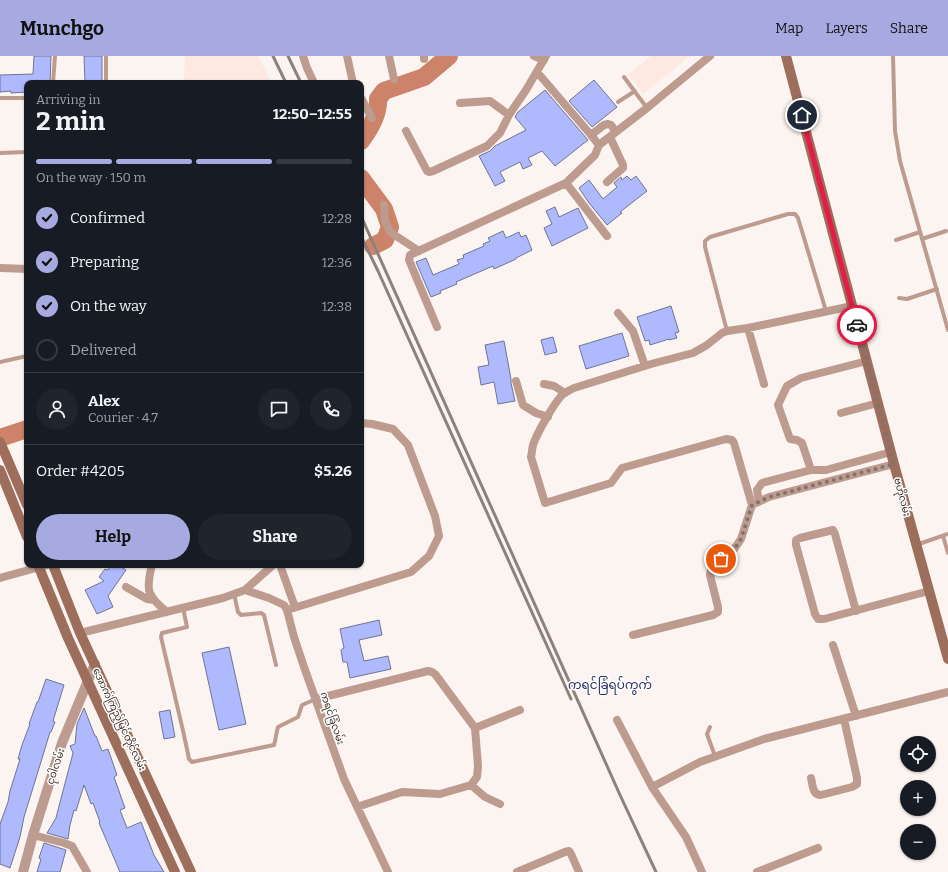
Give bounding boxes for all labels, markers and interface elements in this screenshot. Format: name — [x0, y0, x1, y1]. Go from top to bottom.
text: Munchgo — [20, 17, 104, 40]
text: Map — [775, 20, 803, 37]
text: Layers — [825, 20, 868, 37]
text: Share — [890, 20, 928, 37]
text: Arriving in — [36, 92, 101, 107]
pin — [785, 98, 819, 132]
icon: home — [791, 104, 813, 126]
text: 12:50–12:55 — [273, 105, 352, 123]
text: 2 min — [36, 106, 105, 137]
text: On the way · 150 m — [36, 170, 146, 185]
icon: check — [36, 207, 58, 229]
text: Confirmed — [70, 209, 145, 227]
text: 12:28 — [322, 211, 352, 226]
icon: check — [36, 251, 58, 273]
text: Preparing — [70, 253, 139, 271]
text: 12:36 — [322, 255, 352, 270]
icon: check — [36, 295, 58, 317]
text: On the way — [70, 297, 147, 315]
text: 12:38 — [322, 299, 352, 314]
courier — [837, 305, 877, 345]
icon: car — [846, 314, 868, 336]
text: Delivered — [70, 341, 137, 359]
button: person — [36, 388, 78, 430]
button: chat — [258, 388, 300, 430]
button: phone — [310, 388, 352, 430]
text: Alex — [88, 392, 120, 410]
text: Courier · 4.7 — [88, 410, 158, 425]
text: Order #4205 — [36, 462, 125, 480]
text: $5.26 — [314, 462, 352, 480]
street label: ဗဟိုလမ်း — [889, 476, 915, 518]
button: Help — [36, 514, 190, 560]
button: Share — [198, 514, 352, 560]
pin — [704, 542, 738, 576]
icon: bag — [710, 548, 732, 570]
street label: အောက်ကြည့်မြင်တိုင်လမ်း — [88, 665, 150, 774]
district label: ကရင်ခြံရပ်ကွက် — [568, 676, 652, 695]
street label: ကရင်ခြံလမ်း — [316, 690, 349, 747]
map controls — [900, 736, 936, 860]
button: locate — [900, 736, 936, 772]
street label: ငုဝါလမ်း — [43, 746, 69, 787]
button: + — [900, 780, 936, 816]
button: − — [900, 824, 936, 860]

